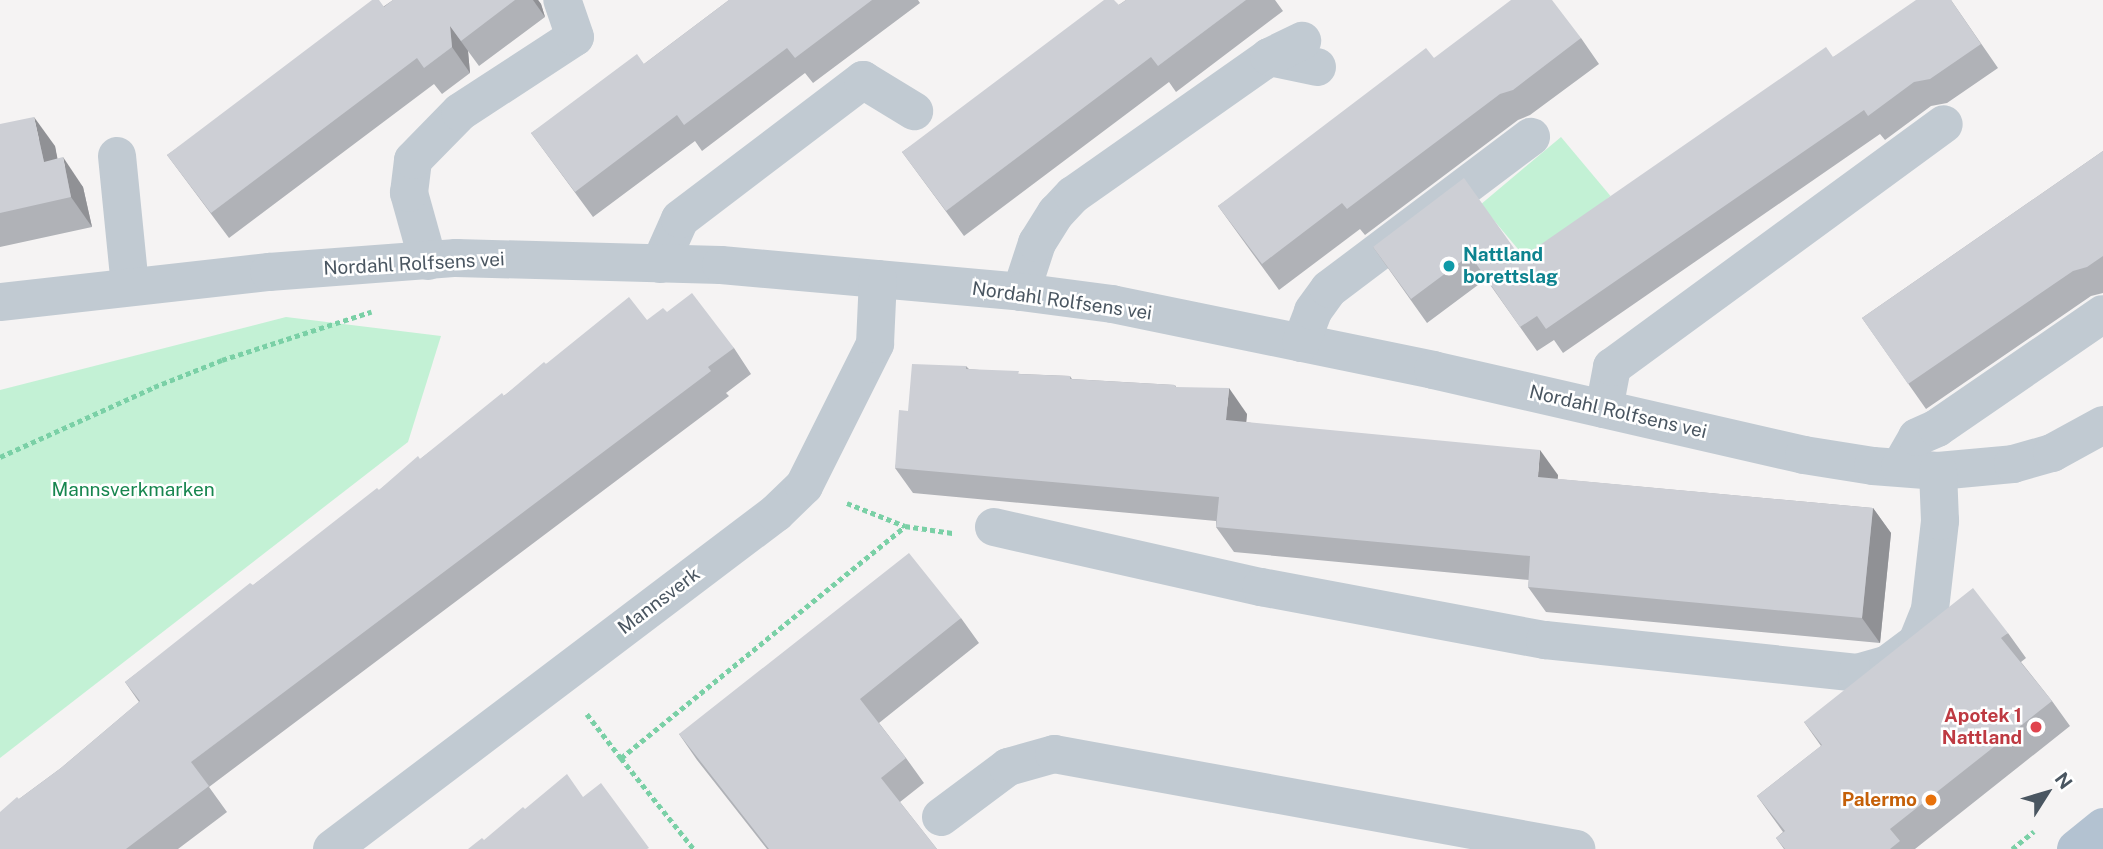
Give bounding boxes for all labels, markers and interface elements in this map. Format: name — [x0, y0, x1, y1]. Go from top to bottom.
place label: Nattland borettslag — [1463, 244, 1558, 288]
street label: Nordahl Rolfsens vei — [323, 248, 505, 280]
marker: Nattland borettslag — [1441, 258, 1457, 274]
street label: Nordahl Rolfsens vei — [970, 277, 1154, 325]
street label: Nordahl Rolfsens vei — [1527, 380, 1709, 444]
park label: Mannsverkmarken — [51, 479, 215, 501]
street label: Mannsverk — [613, 563, 705, 639]
place label: Apotek 1 Nattland — [1942, 705, 2022, 749]
marker: Apotek 1 Nattland — [2028, 719, 2044, 735]
north arrow — [2012, 758, 2082, 828]
text: N — [2051, 768, 2077, 793]
place label: Palermo — [1842, 789, 1917, 811]
marker: Palermo — [1923, 792, 1939, 808]

